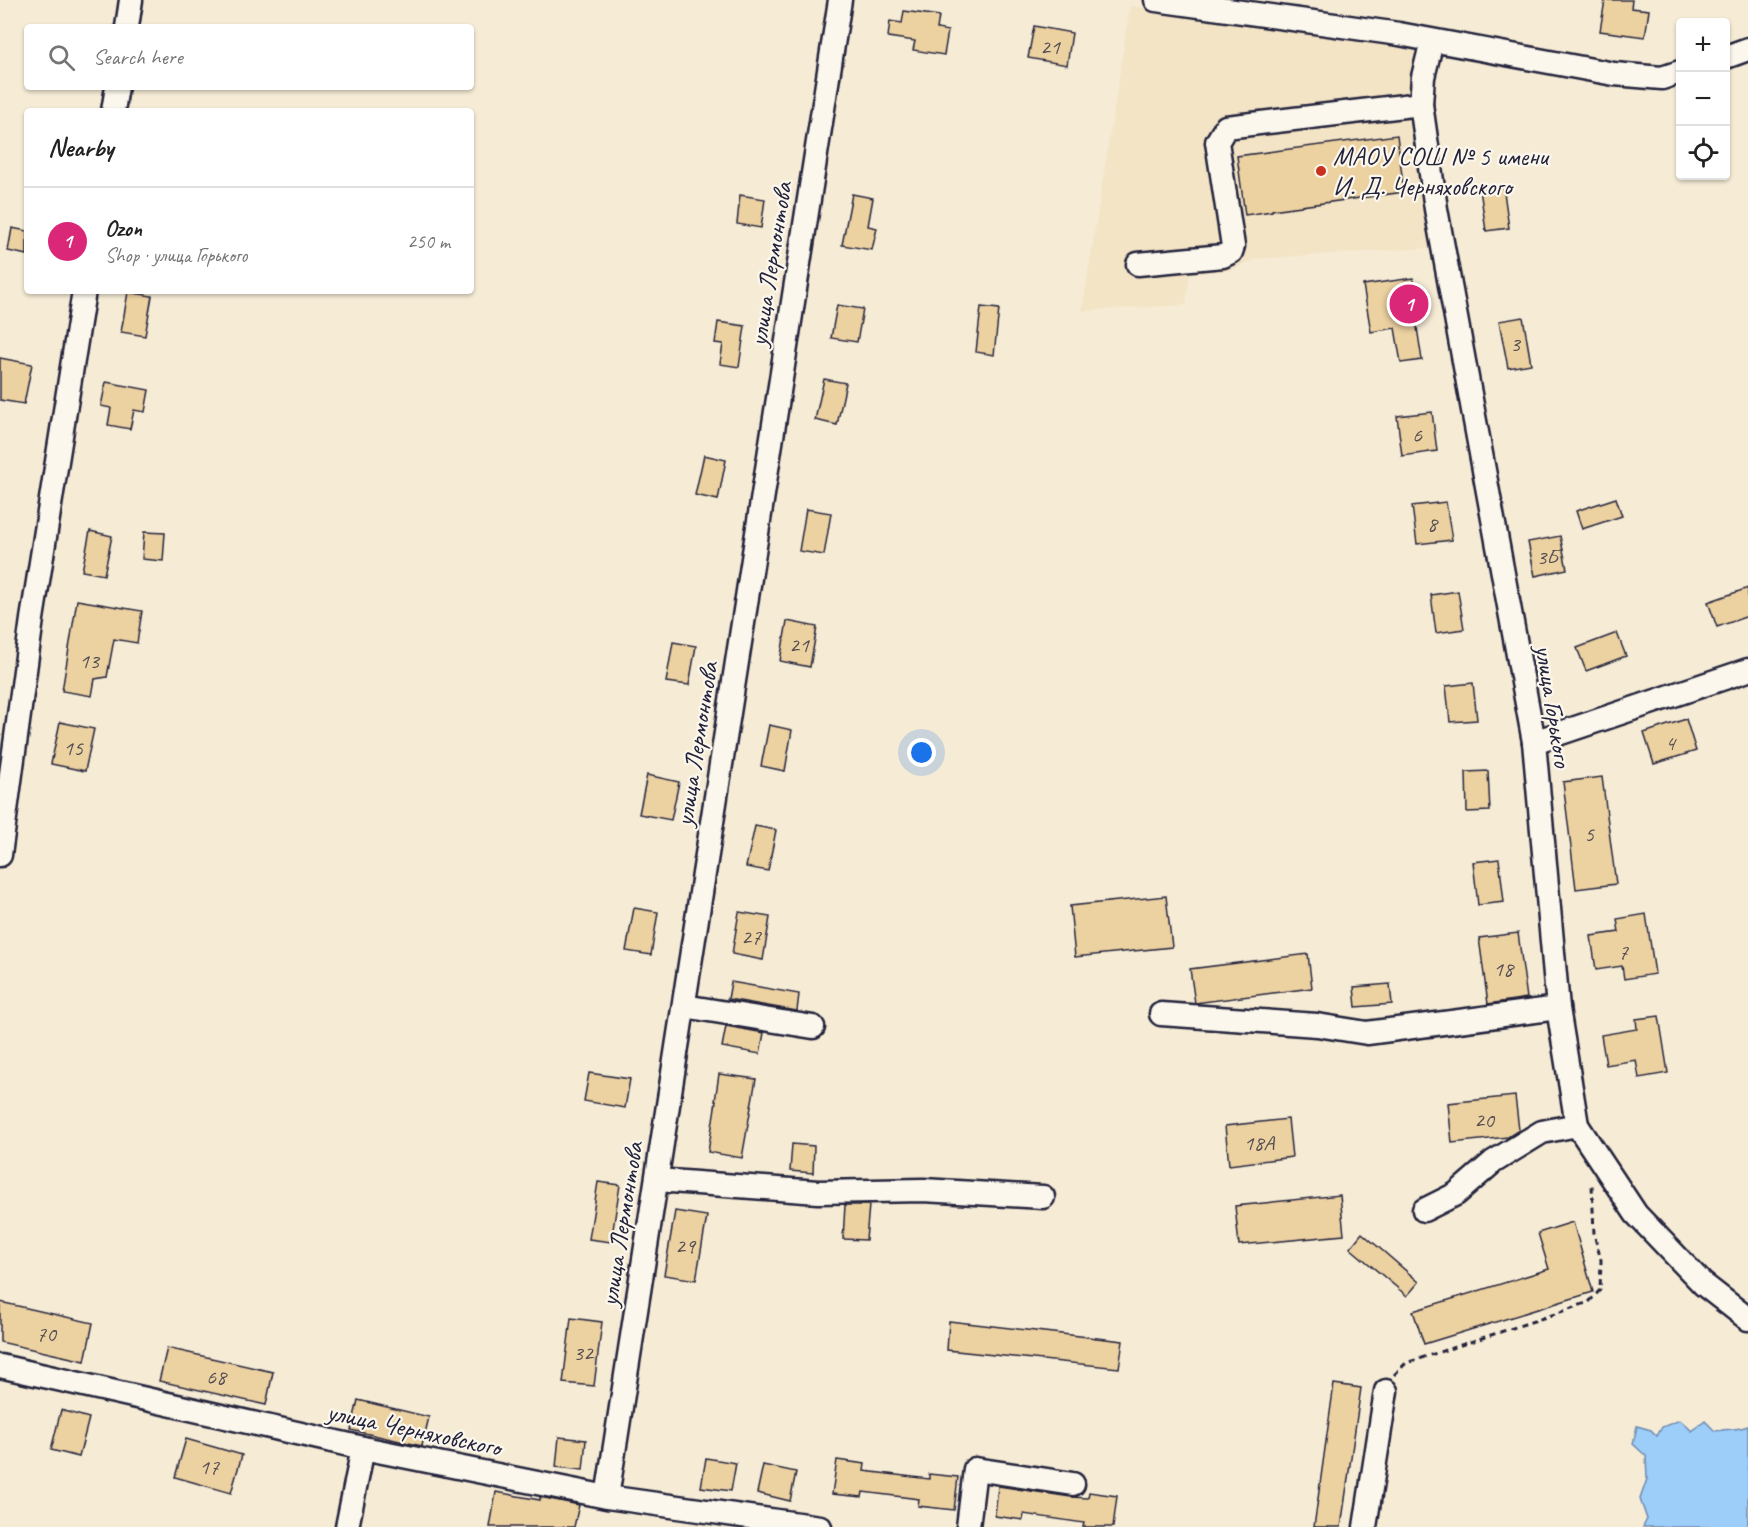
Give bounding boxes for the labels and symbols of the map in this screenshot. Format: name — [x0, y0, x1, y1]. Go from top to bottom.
house number: 21 — [1040, 33, 1061, 61]
place label: МАОУ СОШ № 5 имени И. Д. Черняховского — [1333, 140, 1550, 203]
marker: МАОУ СОШ № 5 имени И. Д. Черняховского — [1314, 164, 1328, 178]
street label: улица Лермонтова — [741, 178, 800, 351]
pin: 1 — [1390, 282, 1428, 326]
house number: 3 — [1510, 330, 1522, 358]
house number: 6 — [1412, 421, 1423, 449]
house number: 8 — [1427, 510, 1439, 538]
house number: 3Б — [1536, 543, 1561, 571]
house number: 21 — [789, 631, 810, 659]
street label: улица Горького — [1527, 641, 1580, 771]
house number: 13 — [79, 647, 101, 675]
street label: улица Лермонтова — [667, 658, 726, 831]
house number: 4 — [1665, 729, 1677, 757]
house number: 15 — [63, 734, 84, 762]
your location — [907, 738, 936, 767]
house number: 5 — [1584, 820, 1595, 848]
house number: 27 — [741, 923, 762, 951]
house number: 7 — [1618, 938, 1629, 966]
house number: 18 — [1493, 955, 1515, 983]
house number: 20 — [1474, 1106, 1496, 1134]
house number: 18А — [1244, 1129, 1275, 1157]
street label: улица Лермонтова — [592, 1138, 651, 1311]
house number: 29 — [675, 1232, 697, 1260]
house number: 70 — [36, 1320, 58, 1348]
house number: 32 — [573, 1339, 595, 1367]
house number: 68 — [206, 1363, 228, 1391]
street label: улица Черняховского — [322, 1395, 507, 1465]
house number: 17 — [199, 1453, 220, 1481]

